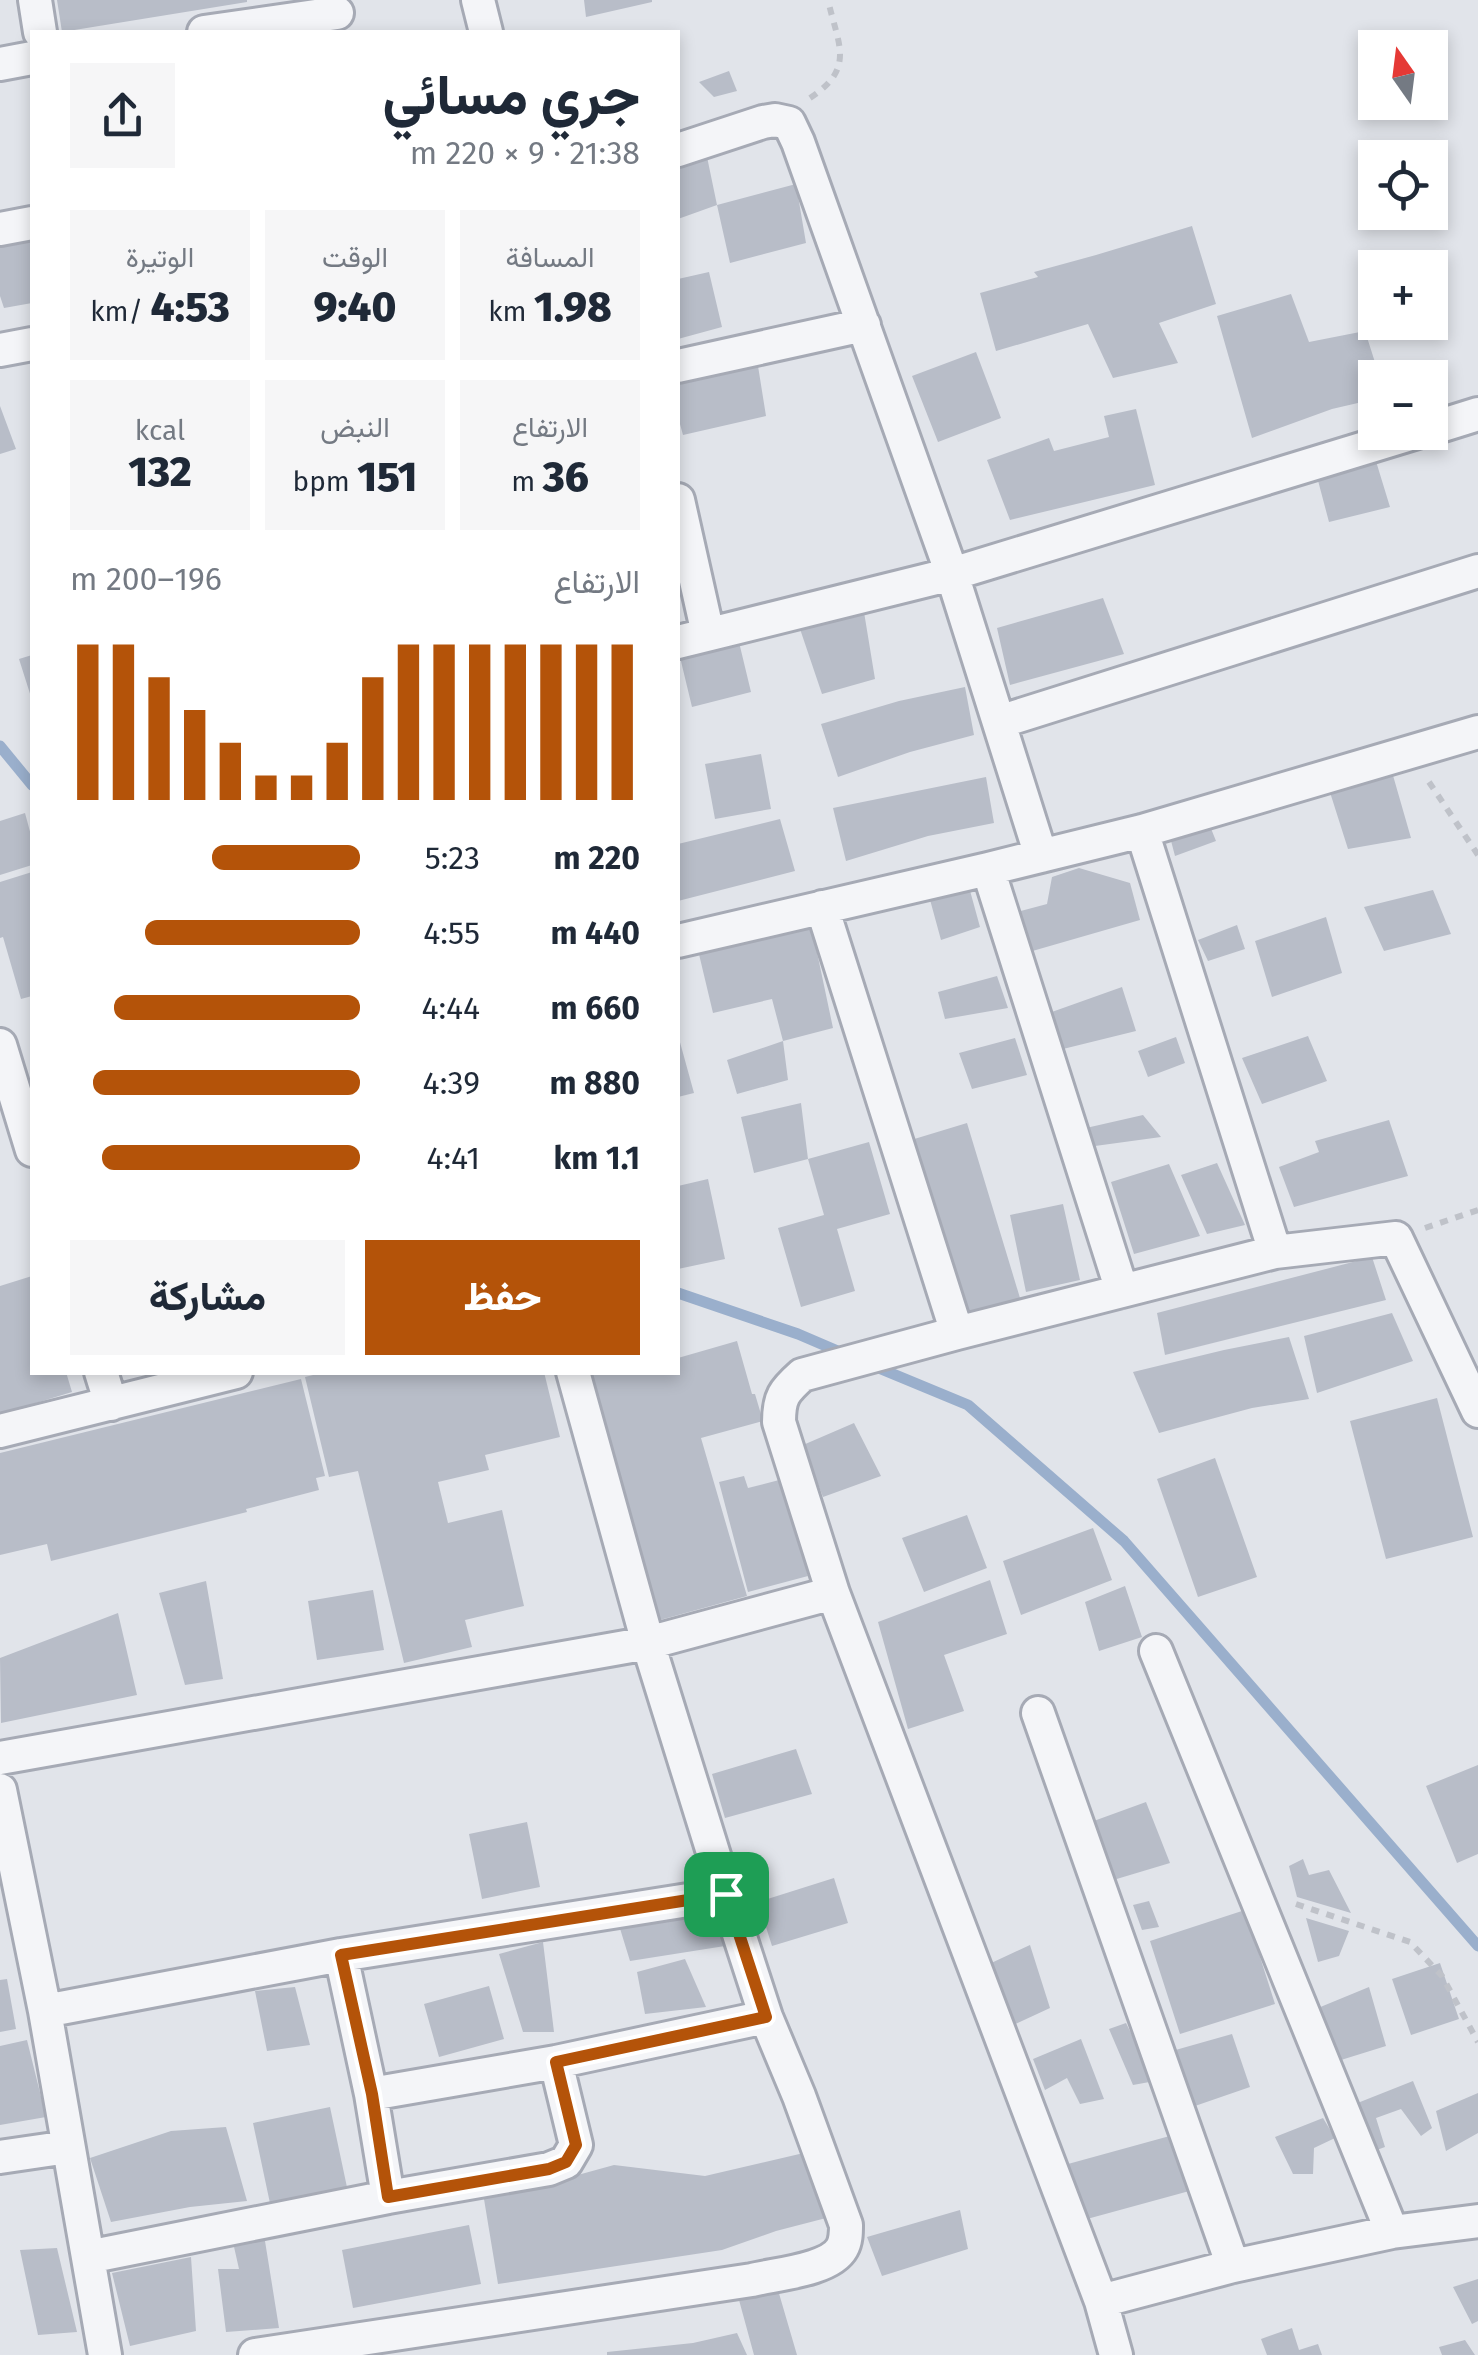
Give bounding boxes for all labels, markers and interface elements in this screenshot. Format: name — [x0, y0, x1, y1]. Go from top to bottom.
north arrow — [1358, 30, 1448, 120]
map controls — [1358, 30, 1448, 450]
button: share — [70, 63, 175, 168]
text: جري مسائي — [382, 63, 640, 129]
text: 21:38 · 9 × 220 m — [410, 134, 640, 172]
button: locate — [1358, 140, 1448, 230]
text: الوتيرة — [126, 241, 194, 274]
text: الوقت — [322, 241, 388, 274]
text: المسافة — [506, 241, 594, 274]
button: + — [1358, 250, 1448, 340]
text: 4:53 — [151, 282, 230, 332]
text: 9:40 — [314, 282, 396, 332]
text: 1.98 — [534, 282, 612, 332]
text: /km — [90, 295, 151, 328]
text: km — [488, 295, 534, 328]
button: − — [1358, 360, 1448, 450]
text: النبض — [320, 411, 390, 444]
text: الارتفاع — [512, 411, 588, 444]
text: kcal — [135, 414, 185, 447]
text: 132 — [128, 447, 192, 497]
text: 151 — [357, 452, 417, 502]
text: 36 — [543, 452, 589, 502]
text: bpm — [293, 465, 357, 498]
text: m — [511, 465, 543, 498]
text: 196–200 m — [70, 560, 222, 598]
text: الارتفاع — [553, 563, 640, 601]
text: 5:23 — [425, 839, 480, 877]
text: 220 m — [554, 839, 640, 877]
text: 4:55 — [423, 914, 480, 952]
text: 440 m — [550, 914, 640, 952]
text: 4:44 — [421, 989, 480, 1027]
text: 660 m — [551, 989, 640, 1027]
text: 4:39 — [423, 1064, 480, 1102]
text: 880 m — [549, 1064, 640, 1102]
text: 4:41 — [426, 1139, 480, 1177]
text: 1.1 km — [554, 1139, 640, 1177]
button: مشاركة — [70, 1240, 345, 1355]
button: حفظ — [365, 1240, 640, 1355]
pin — [684, 1852, 769, 1937]
icon: arrive — [699, 1867, 754, 1922]

